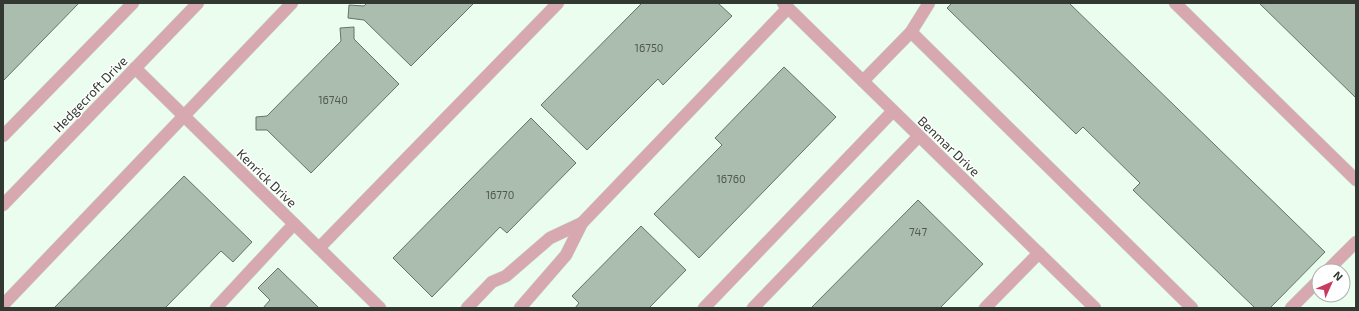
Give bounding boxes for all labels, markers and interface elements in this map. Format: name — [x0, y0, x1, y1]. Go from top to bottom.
house number: 16750 — [635, 41, 663, 54]
street label: Hedgecroft Drive — [50, 53, 130, 135]
house number: 16740 — [318, 93, 348, 106]
street label: Benmar Drive — [915, 113, 983, 179]
street label: Kenrick Drive — [234, 145, 300, 211]
house number: 16760 — [716, 172, 746, 185]
house number: 16770 — [486, 188, 514, 201]
house number: 747 — [909, 225, 927, 238]
north arrow — [1311, 263, 1351, 303]
text: N — [1331, 268, 1346, 283]

